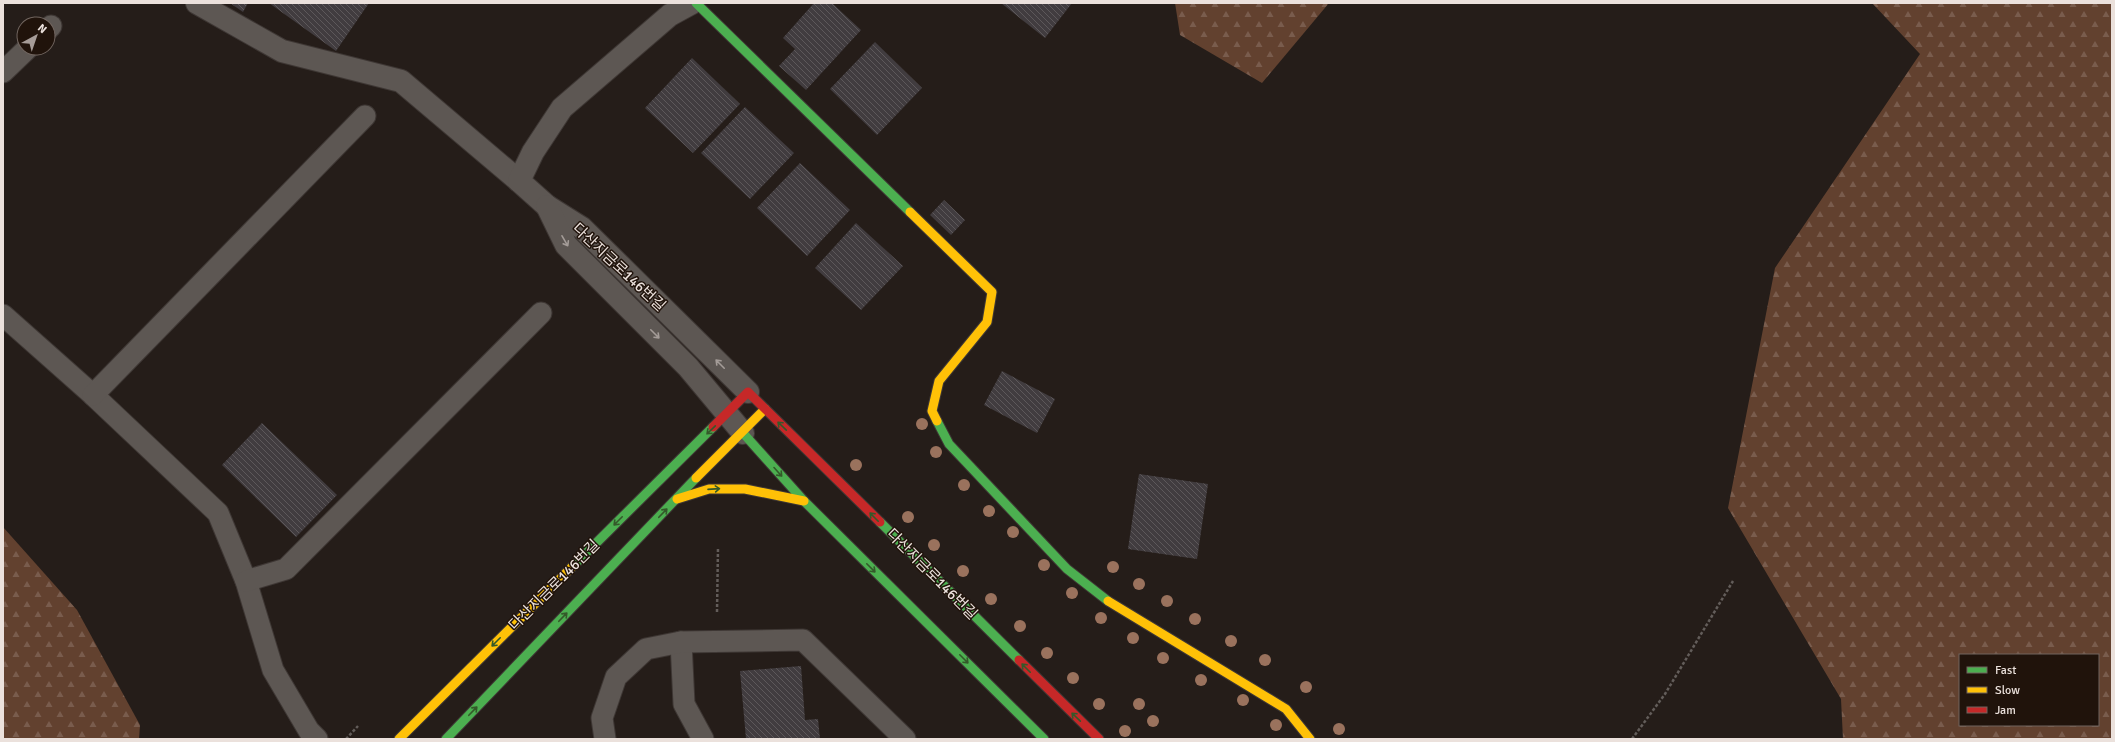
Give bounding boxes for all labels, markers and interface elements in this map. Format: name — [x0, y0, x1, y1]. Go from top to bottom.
north arrow — [16, 16, 56, 56]
text: N — [35, 21, 49, 36]
street label: 다산지금로146번길 — [569, 219, 669, 315]
one-way arrow — [561, 235, 569, 247]
one-way arrow — [650, 329, 660, 339]
one-way arrow — [715, 359, 725, 369]
one-way arrow — [777, 421, 787, 430]
one-way arrow — [706, 425, 716, 435]
one-way arrow — [774, 467, 783, 477]
one-way arrow — [707, 486, 720, 493]
one-way arrow — [658, 508, 668, 518]
one-way arrow — [869, 512, 879, 522]
one-way arrow — [613, 516, 623, 526]
street label: 다산지금로146번길 — [883, 525, 981, 623]
street label: 다산지금로146번길 — [505, 536, 603, 634]
one-way arrow — [866, 563, 876, 572]
one-way arrow — [558, 612, 568, 622]
one-way arrow — [491, 637, 501, 647]
one-way arrow — [959, 654, 969, 664]
legend — [1959, 654, 2099, 726]
one-way arrow — [1021, 663, 1031, 673]
text: Fast — [1995, 663, 2016, 678]
text: Slow — [1995, 683, 2020, 698]
text: Jam — [1995, 703, 2016, 718]
one-way arrow — [468, 706, 478, 716]
one-way arrow — [1071, 712, 1081, 722]

